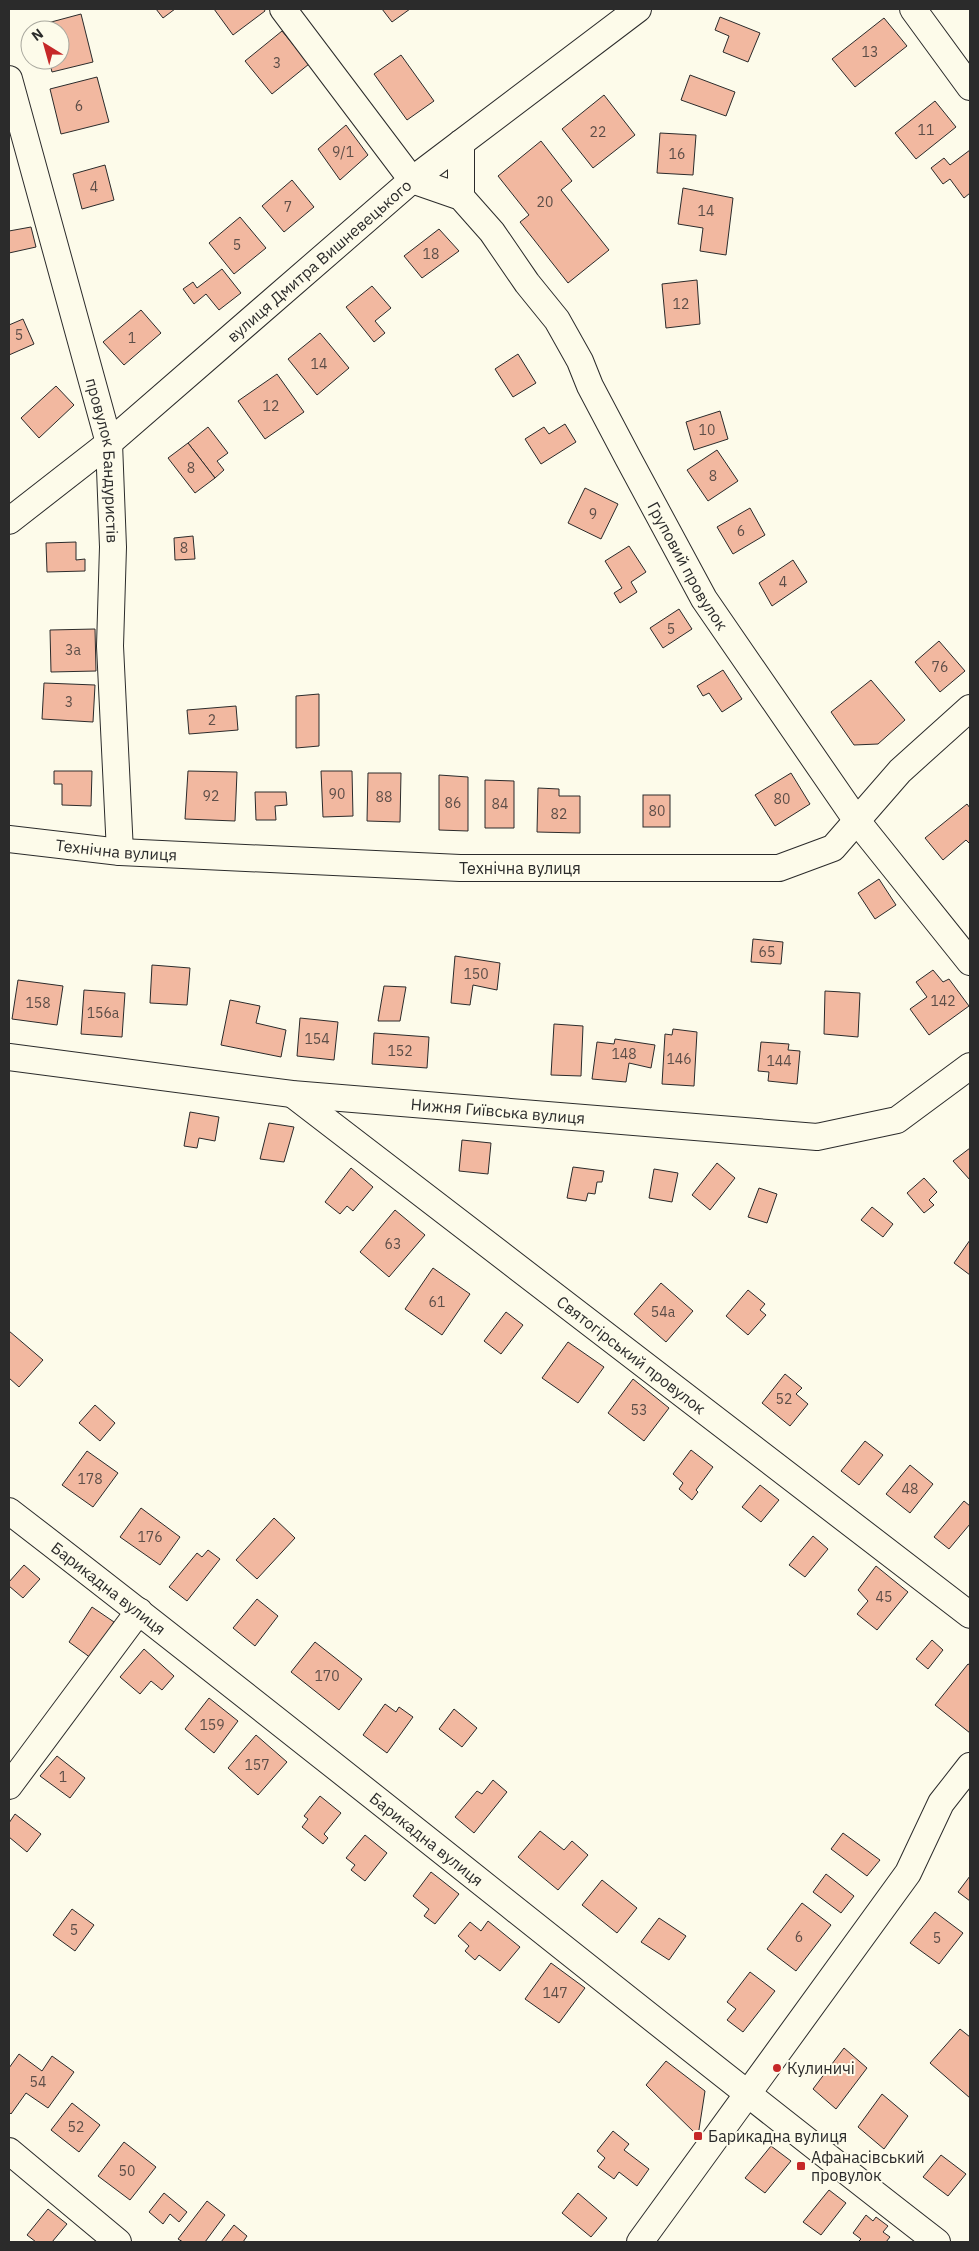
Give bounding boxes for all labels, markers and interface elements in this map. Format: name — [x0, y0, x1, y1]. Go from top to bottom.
north arrow — [20, 20, 70, 70]
text: N — [28, 24, 47, 45]
house number: 13 — [862, 43, 878, 61]
house number: 3 — [273, 54, 281, 72]
house number: 6 — [75, 97, 83, 115]
house number: 11 — [918, 121, 934, 139]
house number: 22 — [590, 123, 606, 141]
house number: 9/1 — [332, 143, 354, 161]
house number: 16 — [669, 145, 685, 163]
street label: вулиця Дмитра Вишневецького — [223, 175, 416, 346]
house number: 4 — [90, 178, 98, 196]
house number: 20 — [537, 193, 553, 211]
house number: 7 — [284, 198, 292, 216]
house number: 14 — [698, 202, 714, 220]
house number: 5 — [233, 236, 241, 254]
house number: 18 — [423, 245, 439, 263]
house number: 12 — [673, 295, 689, 313]
house number: 5 — [15, 326, 23, 344]
house number: 1 — [128, 329, 136, 347]
house number: 14 — [311, 355, 327, 373]
street label: провулок Бандуристів — [82, 375, 123, 544]
house number: 12 — [263, 397, 279, 415]
house number: 10 — [699, 421, 715, 439]
house number: 8 — [187, 459, 195, 477]
house number: 8 — [709, 467, 717, 485]
street label: Груповий провулок — [643, 498, 732, 634]
house number: 9 — [589, 505, 597, 523]
house number: 6 — [737, 522, 745, 540]
house number: 8 — [180, 539, 188, 557]
house number: 4 — [779, 573, 787, 591]
house number: 5 — [667, 620, 675, 638]
house number: 3а — [65, 641, 81, 659]
house number: 76 — [932, 658, 948, 676]
house number: 3 — [65, 693, 73, 711]
house number: 2 — [208, 711, 216, 729]
house number: 90 — [329, 785, 345, 803]
house number: 92 — [203, 787, 219, 805]
house number: 88 — [376, 788, 392, 806]
house number: 80 — [774, 790, 790, 808]
house number: 86 — [445, 794, 461, 812]
house number: 84 — [492, 795, 508, 813]
house number: 80 — [649, 802, 665, 820]
house number: 82 — [551, 805, 567, 823]
street label: Технічна вулиця — [55, 835, 178, 865]
street label: Технічна вулиця — [459, 858, 581, 878]
house number: 65 — [759, 943, 775, 961]
house number: 150 — [463, 965, 489, 983]
house number: 142 — [930, 992, 956, 1010]
house number: 158 — [25, 994, 51, 1012]
house number: 156а — [87, 1004, 120, 1022]
house number: 154 — [304, 1030, 330, 1048]
house number: 152 — [387, 1042, 413, 1060]
house number: 148 — [611, 1045, 637, 1063]
house number: 146 — [666, 1050, 692, 1068]
house number: 144 — [766, 1052, 792, 1070]
street label: Нижня Гиївська вулиця — [410, 1094, 586, 1128]
house number: 63 — [385, 1235, 401, 1253]
street label: Святогірський провулок — [553, 1291, 710, 1418]
house number: 61 — [429, 1293, 445, 1311]
house number: 54а — [651, 1303, 676, 1321]
house number: 52 — [776, 1390, 792, 1408]
house number: 53 — [631, 1401, 647, 1419]
house number: 178 — [77, 1470, 103, 1488]
house number: 48 — [902, 1480, 918, 1498]
house number: 176 — [137, 1528, 163, 1546]
street label: Барикадна вулиця — [47, 1537, 170, 1639]
house number: 45 — [876, 1588, 892, 1606]
house number: 170 — [314, 1667, 340, 1685]
house number: 159 — [199, 1716, 225, 1734]
house number: 157 — [244, 1756, 270, 1774]
house number: 1 — [59, 1768, 67, 1786]
street label: Барикадна вулиця — [366, 1788, 487, 1890]
house number: 5 — [70, 1921, 78, 1939]
house number: 6 — [795, 1928, 803, 1946]
house number: 5 — [933, 1929, 941, 1947]
house number: 147 — [542, 1984, 568, 2002]
place label: Кулиничі — [787, 2058, 855, 2078]
marker: Кулиничі — [771, 2062, 783, 2074]
house number: 54 — [30, 2073, 46, 2091]
house number: 52 — [68, 2118, 84, 2136]
place label: Барикадна вулиця — [708, 2126, 847, 2146]
marker: Барикадна вулиця — [692, 2130, 704, 2142]
place label: Афанасівський провулок — [811, 2147, 925, 2185]
marker: Афанасівський провулок — [795, 2160, 807, 2172]
house number: 50 — [119, 2162, 135, 2180]

